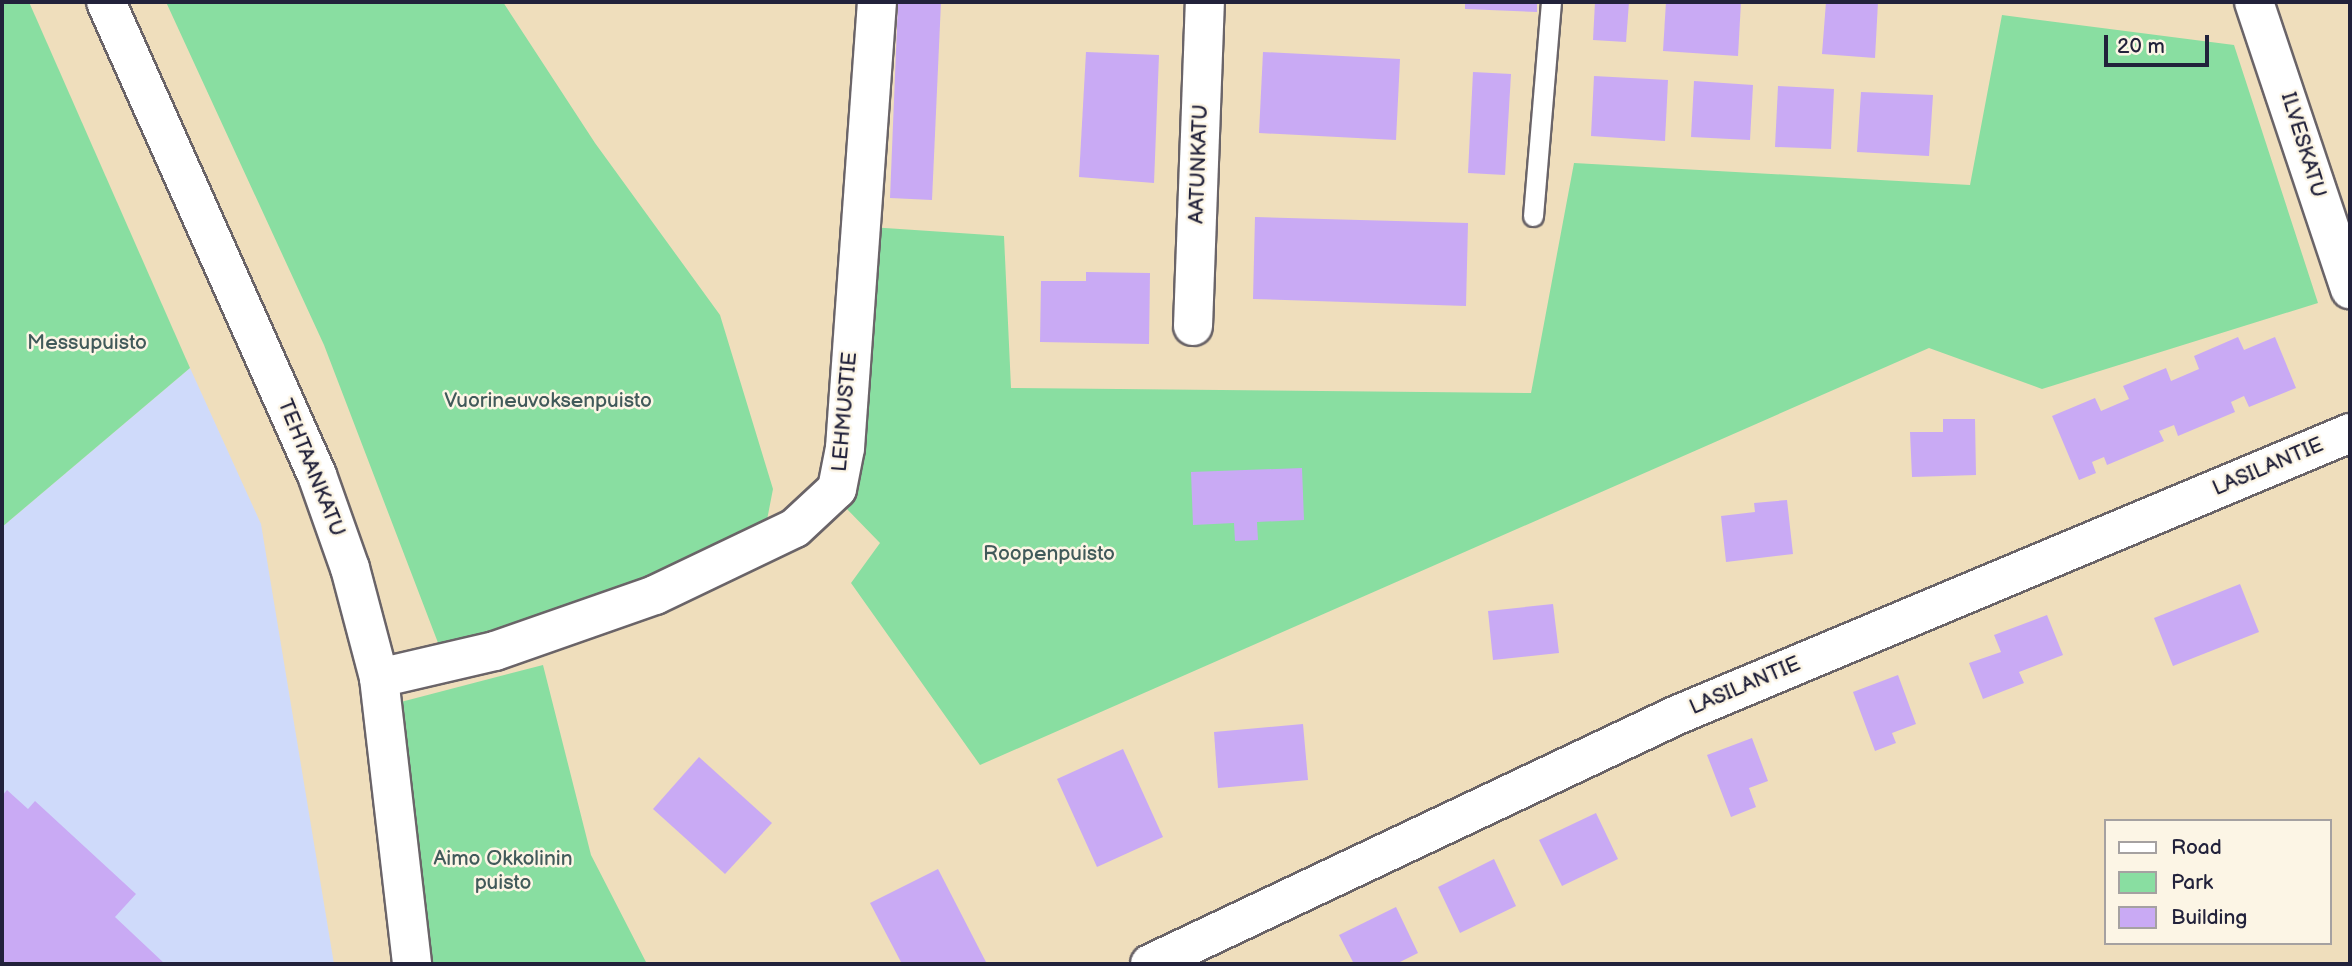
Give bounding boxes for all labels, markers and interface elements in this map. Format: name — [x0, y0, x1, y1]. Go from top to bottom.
scale bar — [2107, 21, 2212, 65]
text: 20 m — [2117, 34, 2165, 59]
street label: ILVESKATU — [2275, 89, 2331, 201]
street label: AATUNKATU — [1184, 104, 1214, 224]
park label: Messupuisto — [27, 330, 147, 356]
street label: LEHMUSTIE — [827, 351, 863, 473]
park label: Vuorineuvoksenpuisto — [444, 388, 652, 414]
street label: TEHTAANKATU — [272, 396, 350, 540]
street label: LASILANTIE — [2209, 432, 2327, 502]
park label: Roopenpuisto — [983, 541, 1115, 567]
street label: LASILANTIE — [1686, 651, 1804, 721]
legend — [2104, 819, 2331, 945]
text: Road — [2171, 835, 2222, 860]
park label: Aimo Okkolinin puisto — [433, 846, 573, 896]
text: Park — [2171, 870, 2213, 895]
text: Building — [2171, 905, 2247, 930]

